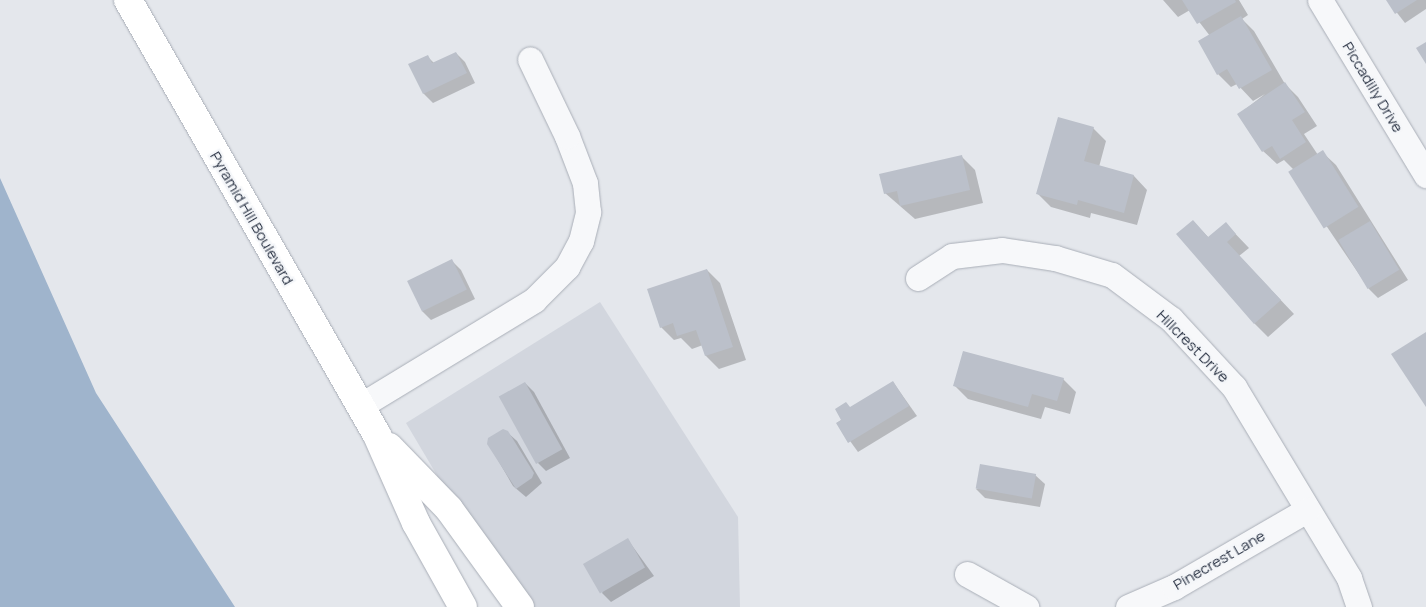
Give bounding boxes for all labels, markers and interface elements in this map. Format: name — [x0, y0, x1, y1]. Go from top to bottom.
street label: Piccadilly Drive — [1339, 38, 1407, 136]
street label: Pyramid Hill Boulevard — [206, 148, 298, 288]
street label: Hillcrest Drive — [1153, 306, 1233, 386]
street label: Pinecrest Lane — [1170, 526, 1268, 594]

